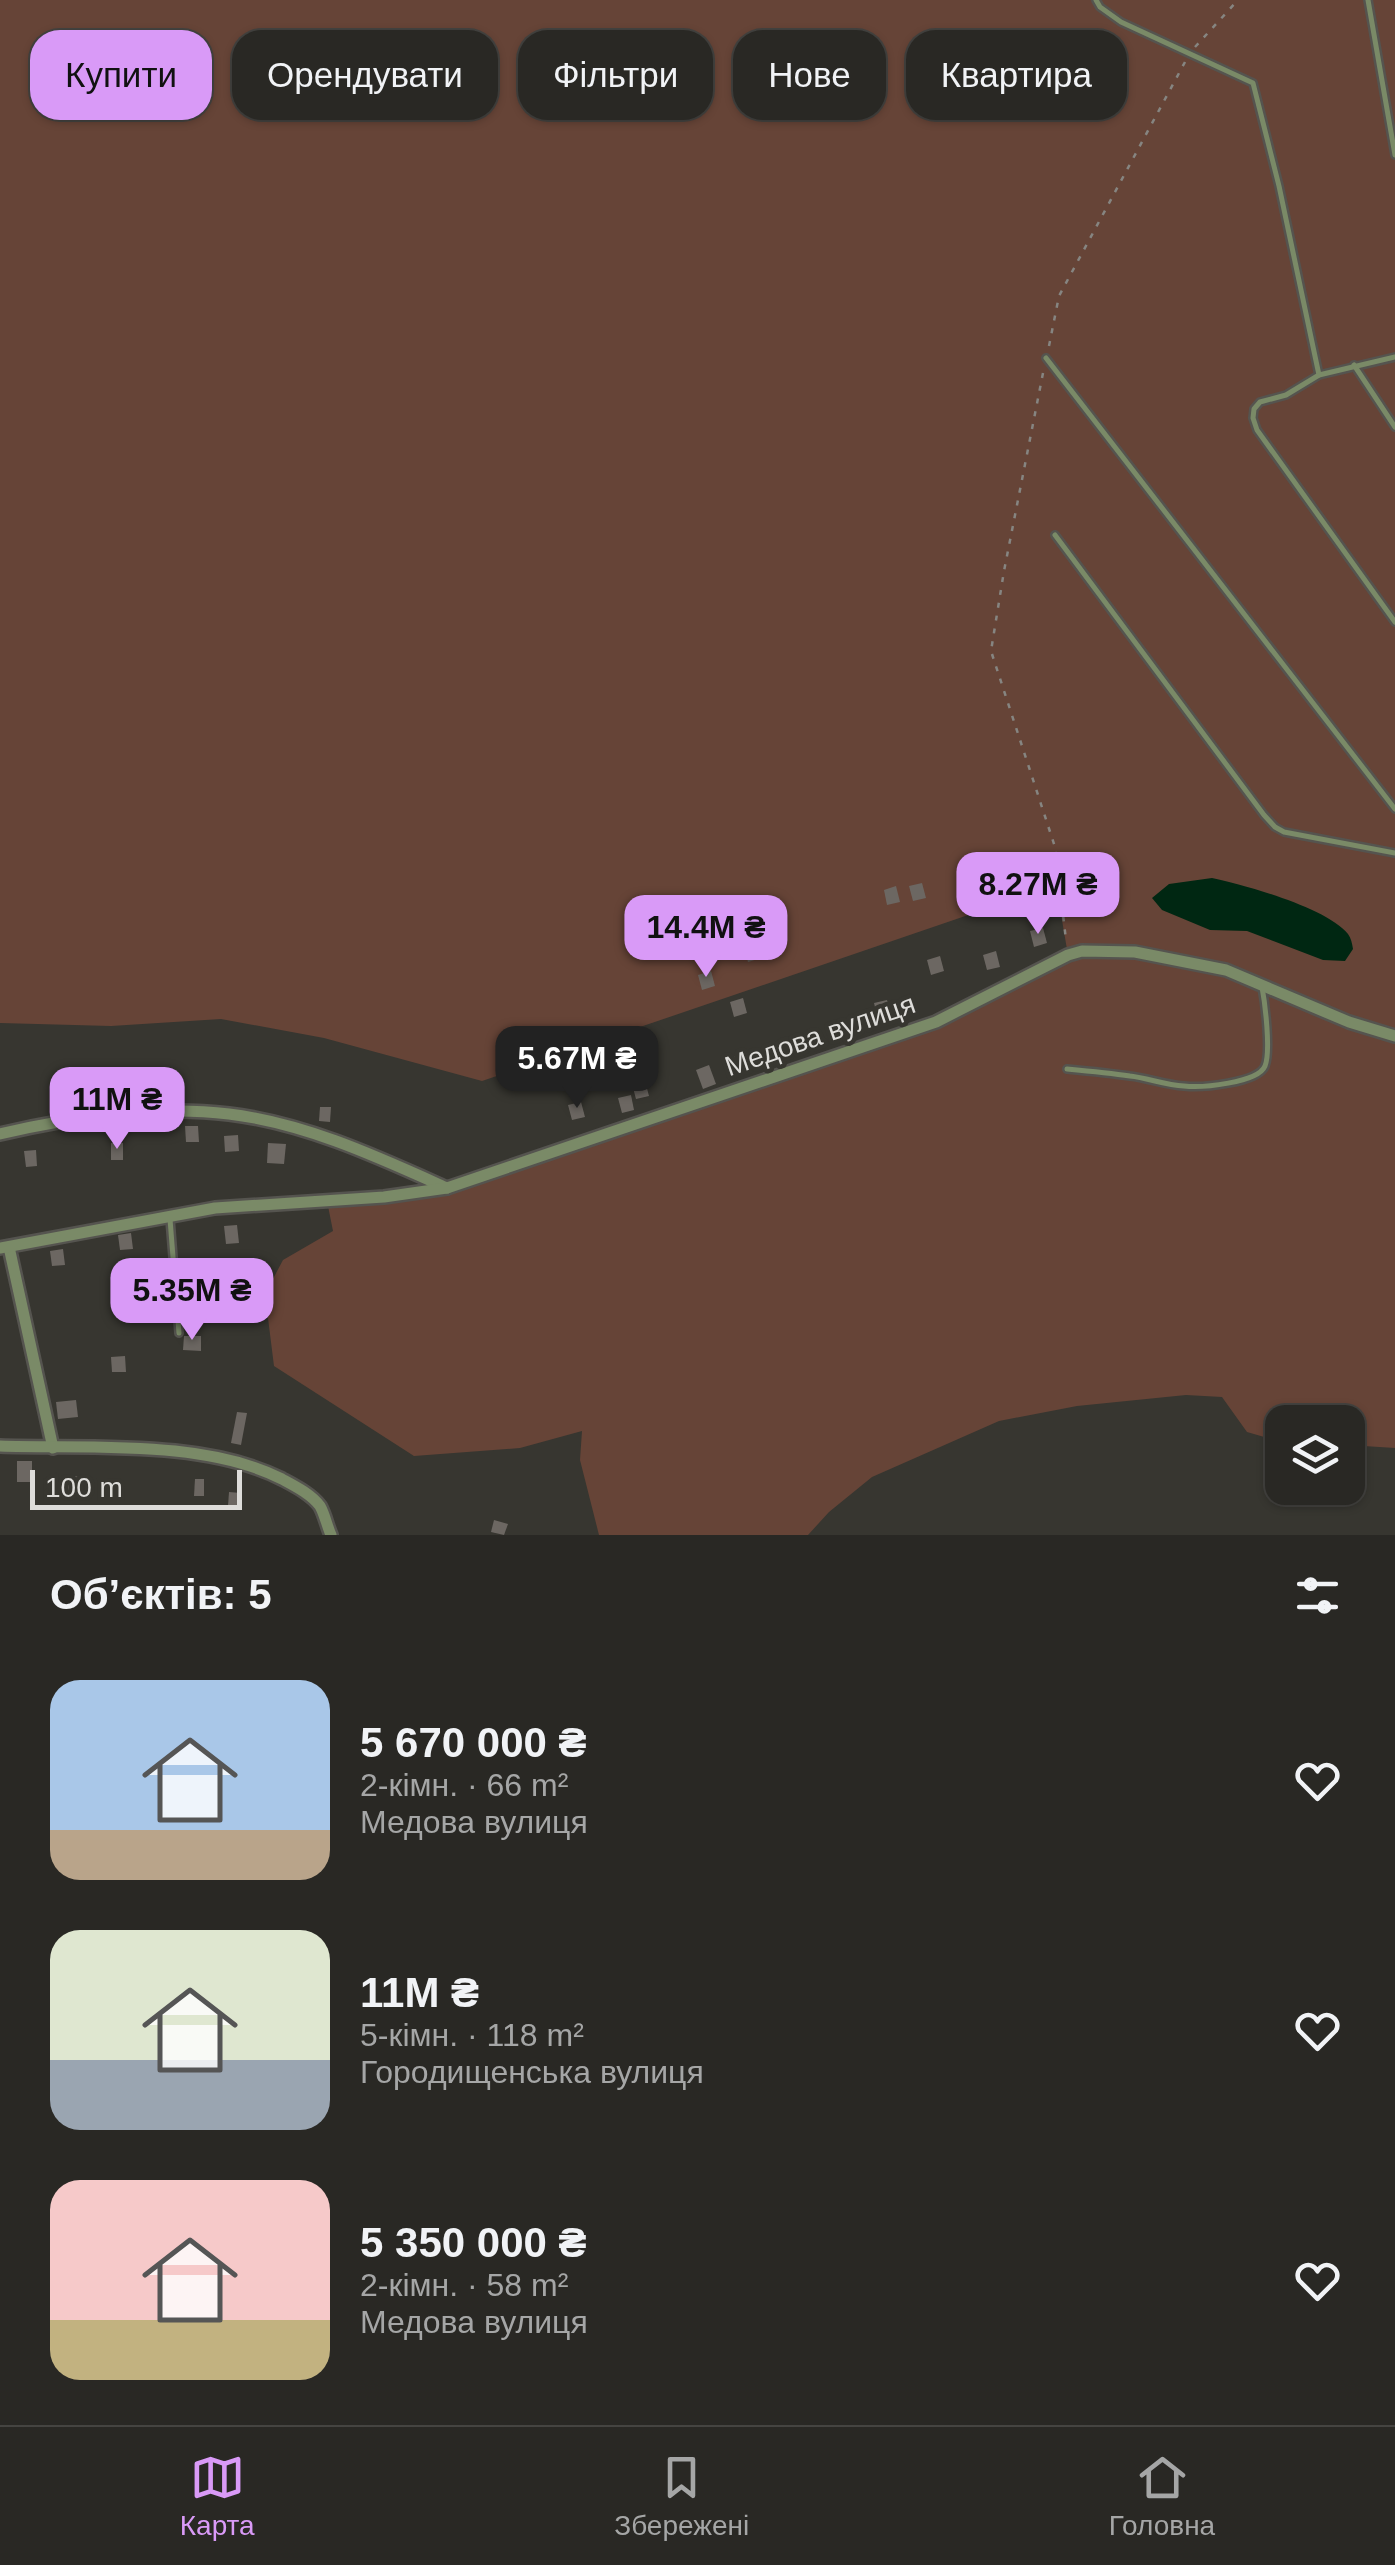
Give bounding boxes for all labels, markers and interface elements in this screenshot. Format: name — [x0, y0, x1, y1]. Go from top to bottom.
chip: Купити — [30, 30, 212, 120]
chip: Орендувати — [232, 30, 498, 120]
chip: Фільтри — [518, 30, 713, 120]
chip: Нове — [733, 30, 886, 120]
chip: Квартира — [906, 30, 1127, 120]
pin: 8.27M ₴ — [946, 852, 1130, 937]
text: 8.27M ₴ — [978, 866, 1098, 902]
pin: 14.4M ₴ — [614, 895, 798, 980]
text: 14.4M ₴ — [646, 909, 766, 945]
street label: Медова вулиця — [721, 988, 919, 1082]
pin: 5.67M ₴ — [485, 1026, 669, 1111]
text: 5.67M ₴ — [517, 1040, 637, 1076]
pin: 11M ₴ — [47, 1067, 187, 1152]
text: 11M ₴ — [72, 1081, 162, 1117]
pin: 5.35M ₴ — [100, 1258, 284, 1343]
text: 5.35M ₴ — [132, 1272, 252, 1308]
map controls — [1265, 1405, 1365, 1505]
button: layers — [1265, 1405, 1365, 1505]
scale bar — [30, 1465, 242, 1510]
text: 100 m — [45, 1472, 123, 1503]
icon: filters — [1290, 1568, 1345, 1623]
text: Об’єктів: 5 — [50, 1571, 272, 1618]
text: 5 670 000 ₴ — [360, 1719, 587, 1766]
icon: home — [130, 1720, 250, 1840]
icon: heart — [1290, 1753, 1345, 1808]
text: 2-кімн. · 66 m² — [360, 1767, 568, 1803]
text: Медова вулиця — [360, 1804, 588, 1840]
text: 11M ₴ — [360, 1969, 479, 2016]
icon: home — [130, 1970, 250, 2090]
icon: heart — [1290, 2003, 1345, 2058]
text: 5-кімн. · 118 m² — [360, 2017, 584, 2053]
text: Городищенська вулиця — [360, 2054, 704, 2090]
text: 5 350 000 ₴ — [360, 2219, 587, 2266]
icon: home — [130, 2220, 250, 2340]
icon: heart — [1290, 2253, 1345, 2308]
text: 2-кімн. · 58 m² — [360, 2267, 568, 2303]
text: Медова вулиця — [360, 2304, 588, 2340]
tab: Карта — [180, 2450, 255, 2542]
tab: Збережені — [614, 2450, 749, 2542]
tab: Головна — [1109, 2450, 1215, 2542]

